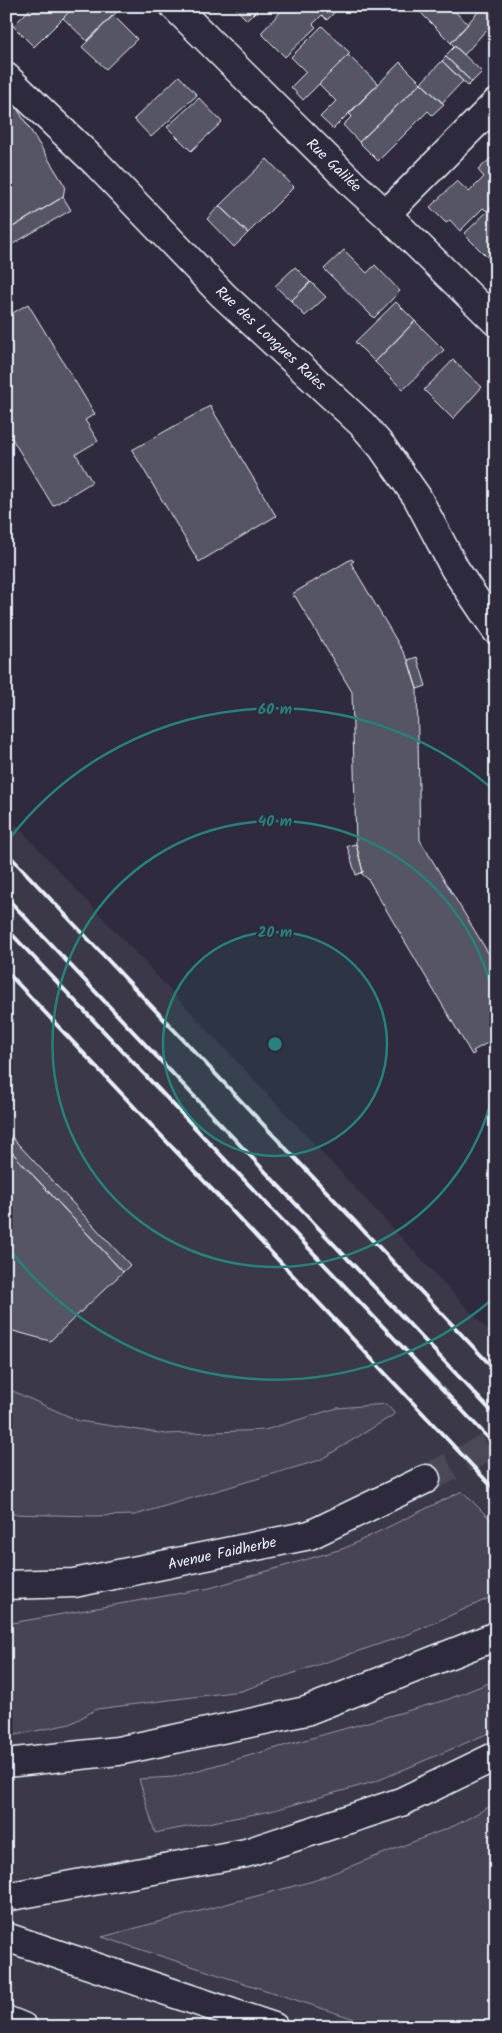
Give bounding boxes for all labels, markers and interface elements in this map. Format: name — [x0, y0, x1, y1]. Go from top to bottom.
street label: Rue Galilée — [300, 133, 367, 199]
street label: Rue des Longues Raies — [209, 281, 332, 397]
text: 60 m — [258, 698, 292, 722]
text: 40 m — [258, 810, 292, 834]
text: 20 m — [258, 921, 292, 945]
centre of rings — [266, 1035, 284, 1053]
street label: Avenue Faidherbe — [166, 1531, 279, 1577]

